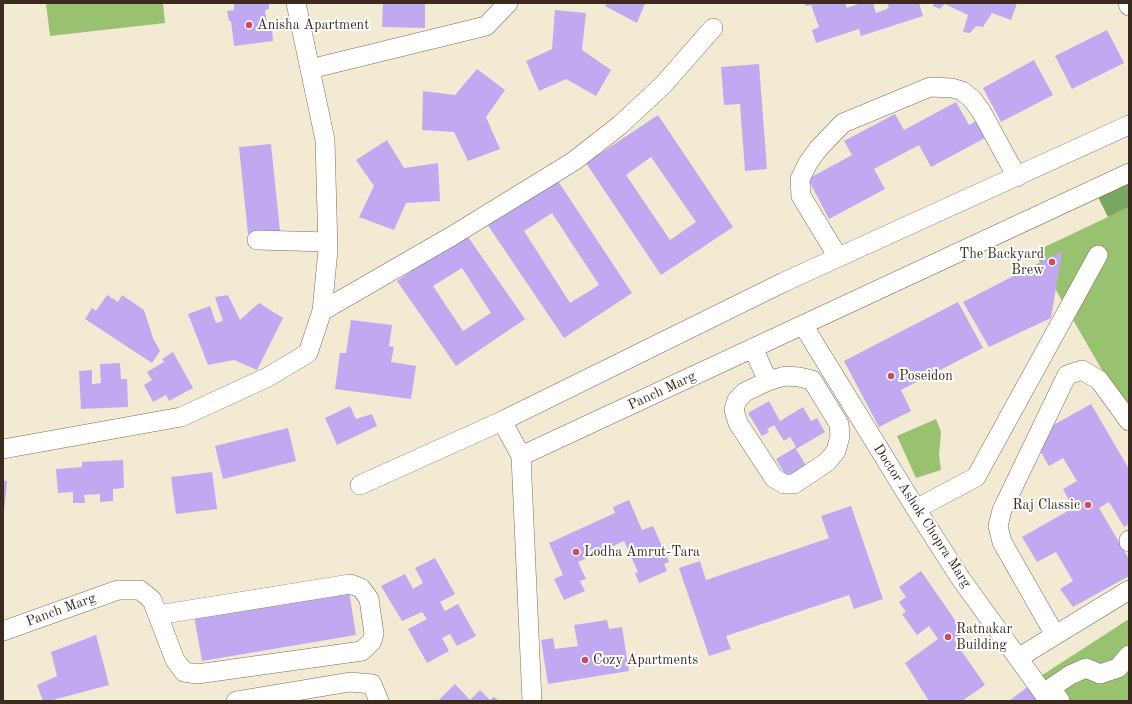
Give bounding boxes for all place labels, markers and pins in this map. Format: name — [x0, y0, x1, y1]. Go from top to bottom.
place label: Anisha Apartment — [257, 17, 369, 33]
marker: Anisha Apartment — [244, 20, 254, 30]
place label: The Backyard Brew — [959, 246, 1044, 278]
marker: The Backyard Brew — [1047, 257, 1057, 267]
place label: Poseidon — [899, 368, 953, 384]
marker: Poseidon — [886, 371, 896, 381]
place label: Raj Classic — [1013, 497, 1080, 513]
marker: Raj Classic — [1083, 500, 1093, 510]
place label: Lodha Amrut-Tara — [584, 544, 700, 560]
marker: Lodha Amrut-Tara — [571, 547, 581, 557]
place label: Ratnakar Building — [956, 621, 1012, 654]
marker: Ratnakar Building — [943, 632, 953, 642]
place label: Cozy Apartments — [593, 652, 698, 668]
marker: Cozy Apartments — [580, 655, 590, 665]

